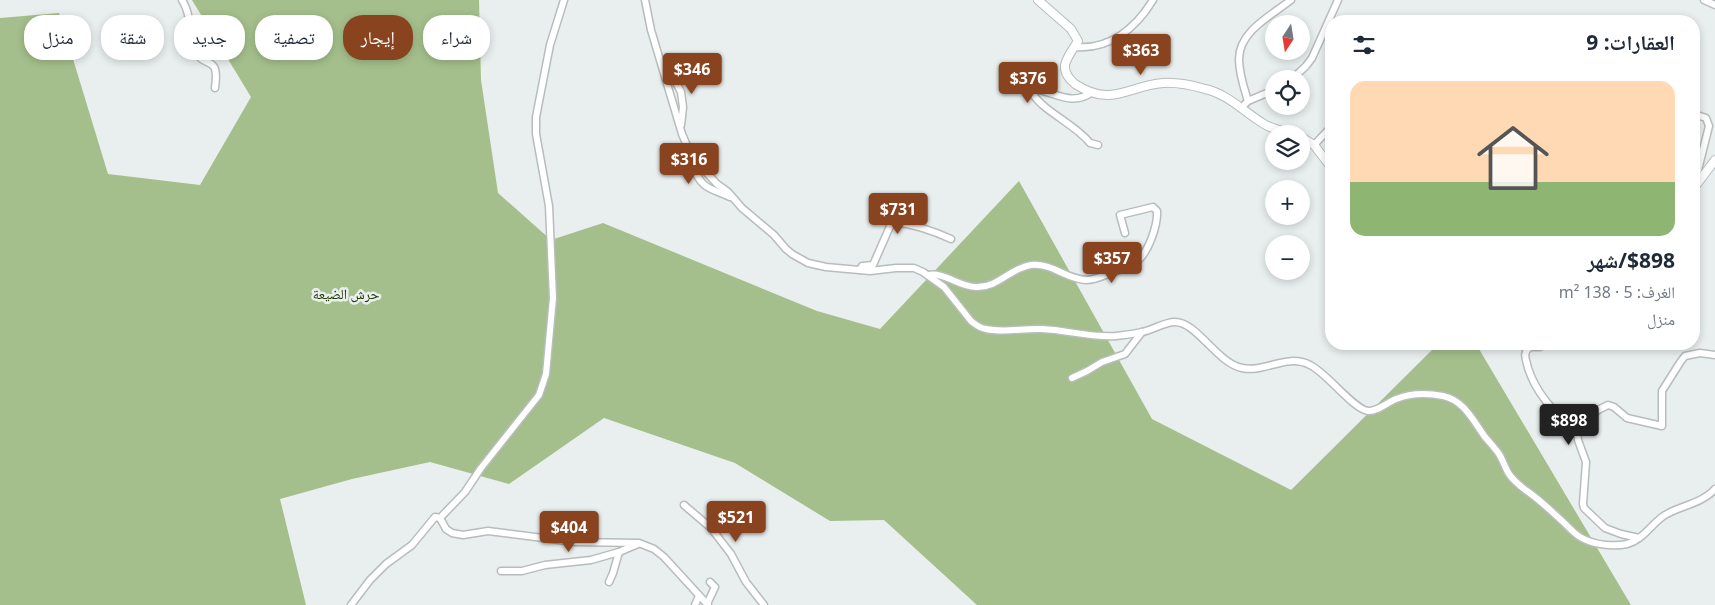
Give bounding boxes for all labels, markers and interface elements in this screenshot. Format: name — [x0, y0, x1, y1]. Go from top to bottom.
chip: منزل — [24, 15, 91, 60]
chip: شقة — [101, 15, 164, 60]
chip: جديد — [174, 15, 245, 60]
chip: تصفية — [255, 15, 333, 60]
chip: إيجار — [343, 15, 413, 60]
chip: شراء — [423, 15, 490, 60]
north arrow — [1265, 15, 1310, 60]
map controls — [1265, 15, 1310, 280]
text: العقارات: 9 — [1586, 28, 1675, 56]
icon: filters — [1350, 31, 1378, 59]
pin: $363 — [1111, 34, 1171, 76]
text: $363 — [1123, 39, 1159, 61]
pin: $346 — [662, 52, 722, 95]
text: $346 — [674, 58, 710, 80]
pin: $376 — [998, 62, 1058, 104]
text: $376 — [1010, 67, 1046, 89]
button: locate — [1265, 70, 1310, 115]
icon: home — [1468, 113, 1558, 203]
button: layers — [1265, 125, 1310, 170]
pin: $316 — [659, 142, 719, 185]
text: $316 — [671, 148, 707, 170]
button: + — [1265, 180, 1310, 225]
pin: $731 — [868, 192, 928, 235]
text: $731 — [880, 198, 916, 220]
button: − — [1265, 235, 1310, 280]
pin: $357 — [1082, 242, 1142, 284]
text: $898/شهر — [1587, 246, 1675, 274]
text: $357 — [1094, 247, 1130, 269]
text: الغرف: 5 · 138 m² — [1559, 281, 1675, 303]
park label: حرش الضيعة — [313, 284, 379, 303]
text: منزل — [1647, 308, 1675, 330]
pin: $898 — [1539, 404, 1599, 446]
text: $898 — [1551, 409, 1587, 431]
pin: $521 — [706, 500, 766, 543]
text: $521 — [718, 506, 754, 528]
pin: $404 — [539, 510, 599, 553]
text: $404 — [551, 516, 587, 538]

